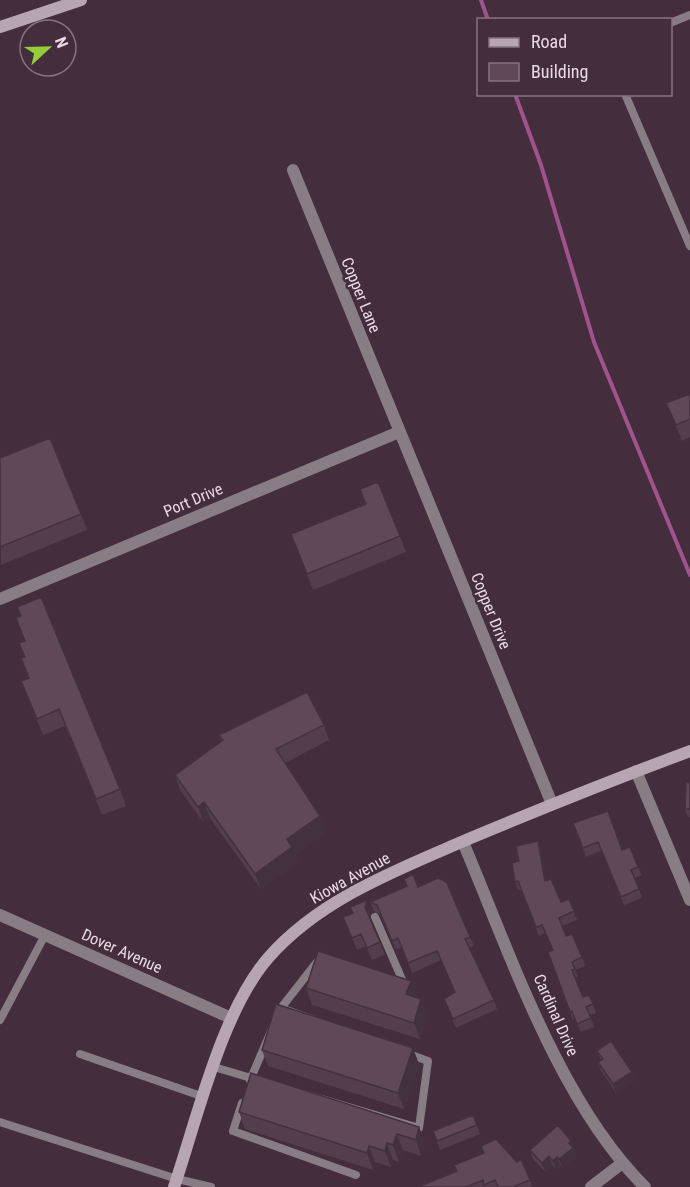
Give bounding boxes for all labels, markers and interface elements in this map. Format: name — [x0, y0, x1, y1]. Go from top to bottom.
north arrow — [18, 18, 78, 78]
legend — [477, 18, 672, 96]
text: Road — [531, 31, 567, 52]
text: N — [51, 34, 72, 51]
text: Building — [531, 61, 588, 82]
street label: Copper Lane — [337, 255, 385, 335]
street label: Port Drive — [161, 479, 225, 521]
street label: Copper Drive — [467, 570, 515, 652]
street label: Kiowa Avenue — [307, 848, 393, 908]
street label: Dover Avenue — [79, 925, 165, 977]
street label: Cardinal Drive — [529, 971, 583, 1059]

